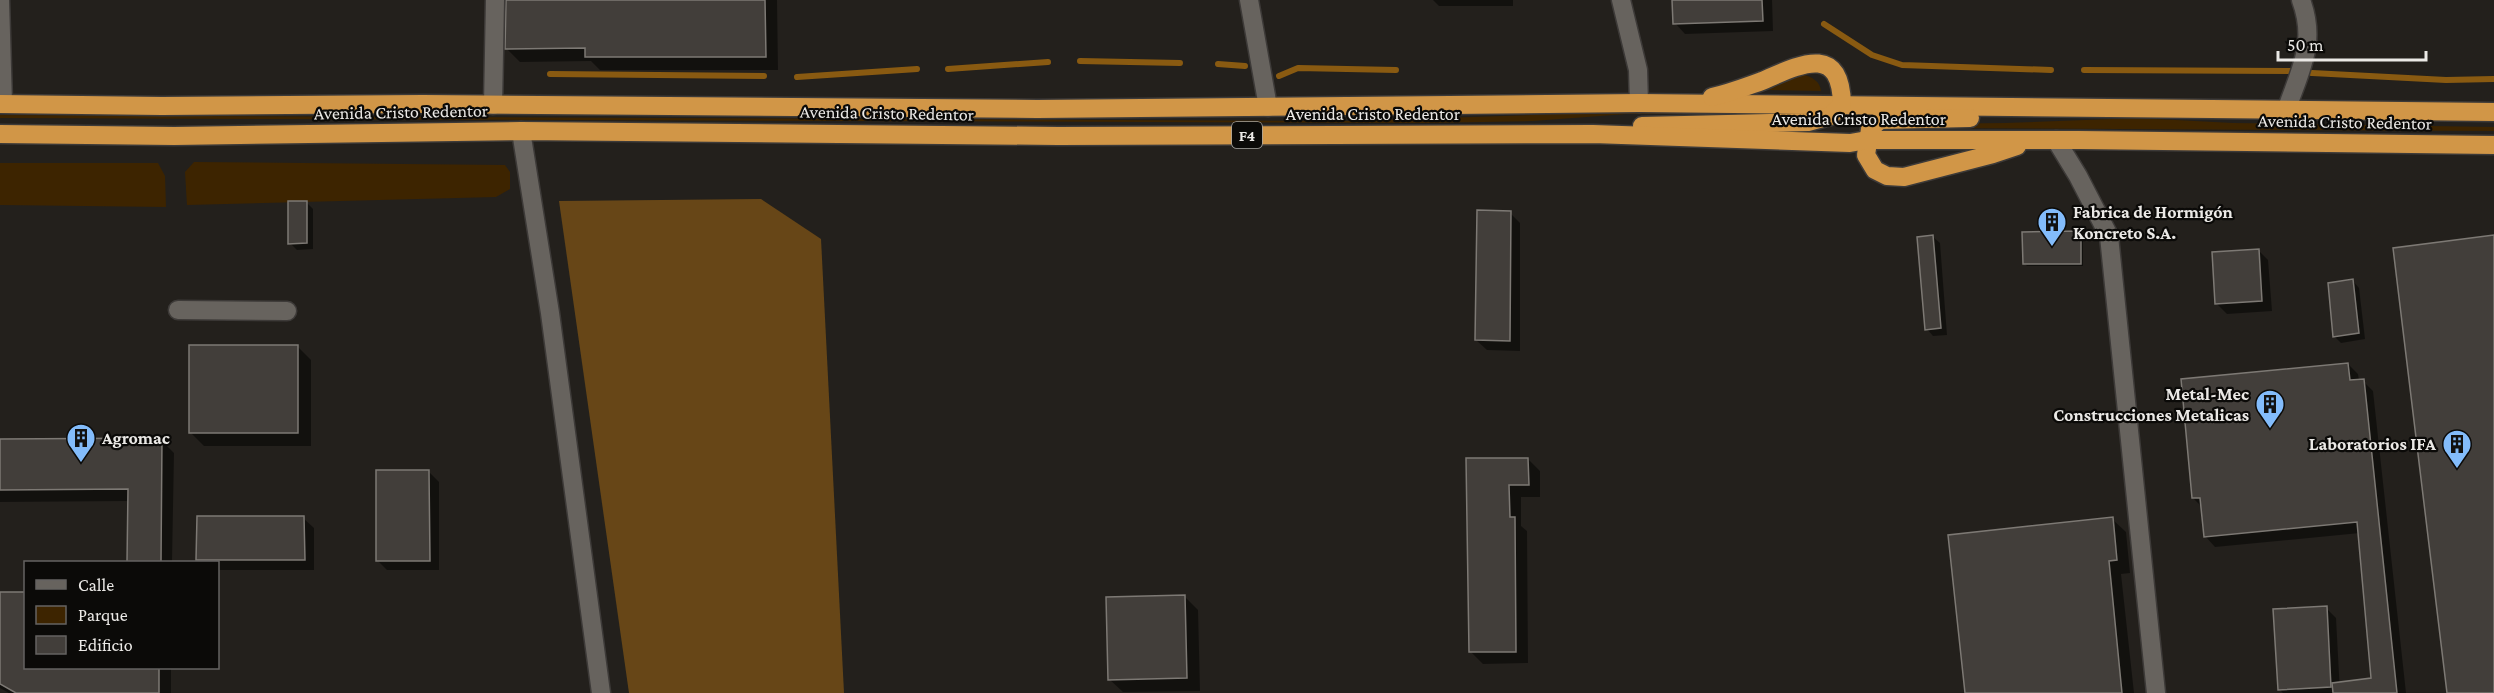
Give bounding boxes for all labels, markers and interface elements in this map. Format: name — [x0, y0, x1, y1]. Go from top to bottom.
scale bar — [2278, 24, 2426, 62]
text: 50 m — [2287, 35, 2324, 55]
street label: Avenida Cristo Redentor — [314, 100, 489, 124]
street label: Avenida Cristo Redentor — [800, 101, 975, 125]
street label: Avenida Cristo Redentor — [1286, 104, 1461, 124]
street label: Avenida Cristo Redentor — [1772, 109, 1947, 129]
street label: Avenida Cristo Redentor — [2258, 110, 2433, 134]
road number: F4 — [1232, 122, 1262, 148]
place label: Fabrica de Hormigón Koncreto S.A. — [2073, 202, 2234, 243]
building icon: Fabrica de Hormigón Koncreto S.A. — [2036, 206, 2068, 248]
place label: Metal-Mec Construcciones Metalicas — [2053, 384, 2249, 425]
building icon: Metal-Mec Construcciones Metalicas — [2254, 388, 2286, 430]
building icon: Agromac — [65, 422, 97, 464]
place label: Agromac — [101, 428, 170, 448]
building icon: Laboratorios IFA — [2441, 428, 2473, 470]
place label: Laboratorios IFA — [2309, 434, 2436, 454]
legend — [24, 561, 219, 669]
text: Calle — [78, 575, 114, 595]
text: Parque — [78, 605, 128, 625]
text: Edificio — [78, 635, 133, 655]

